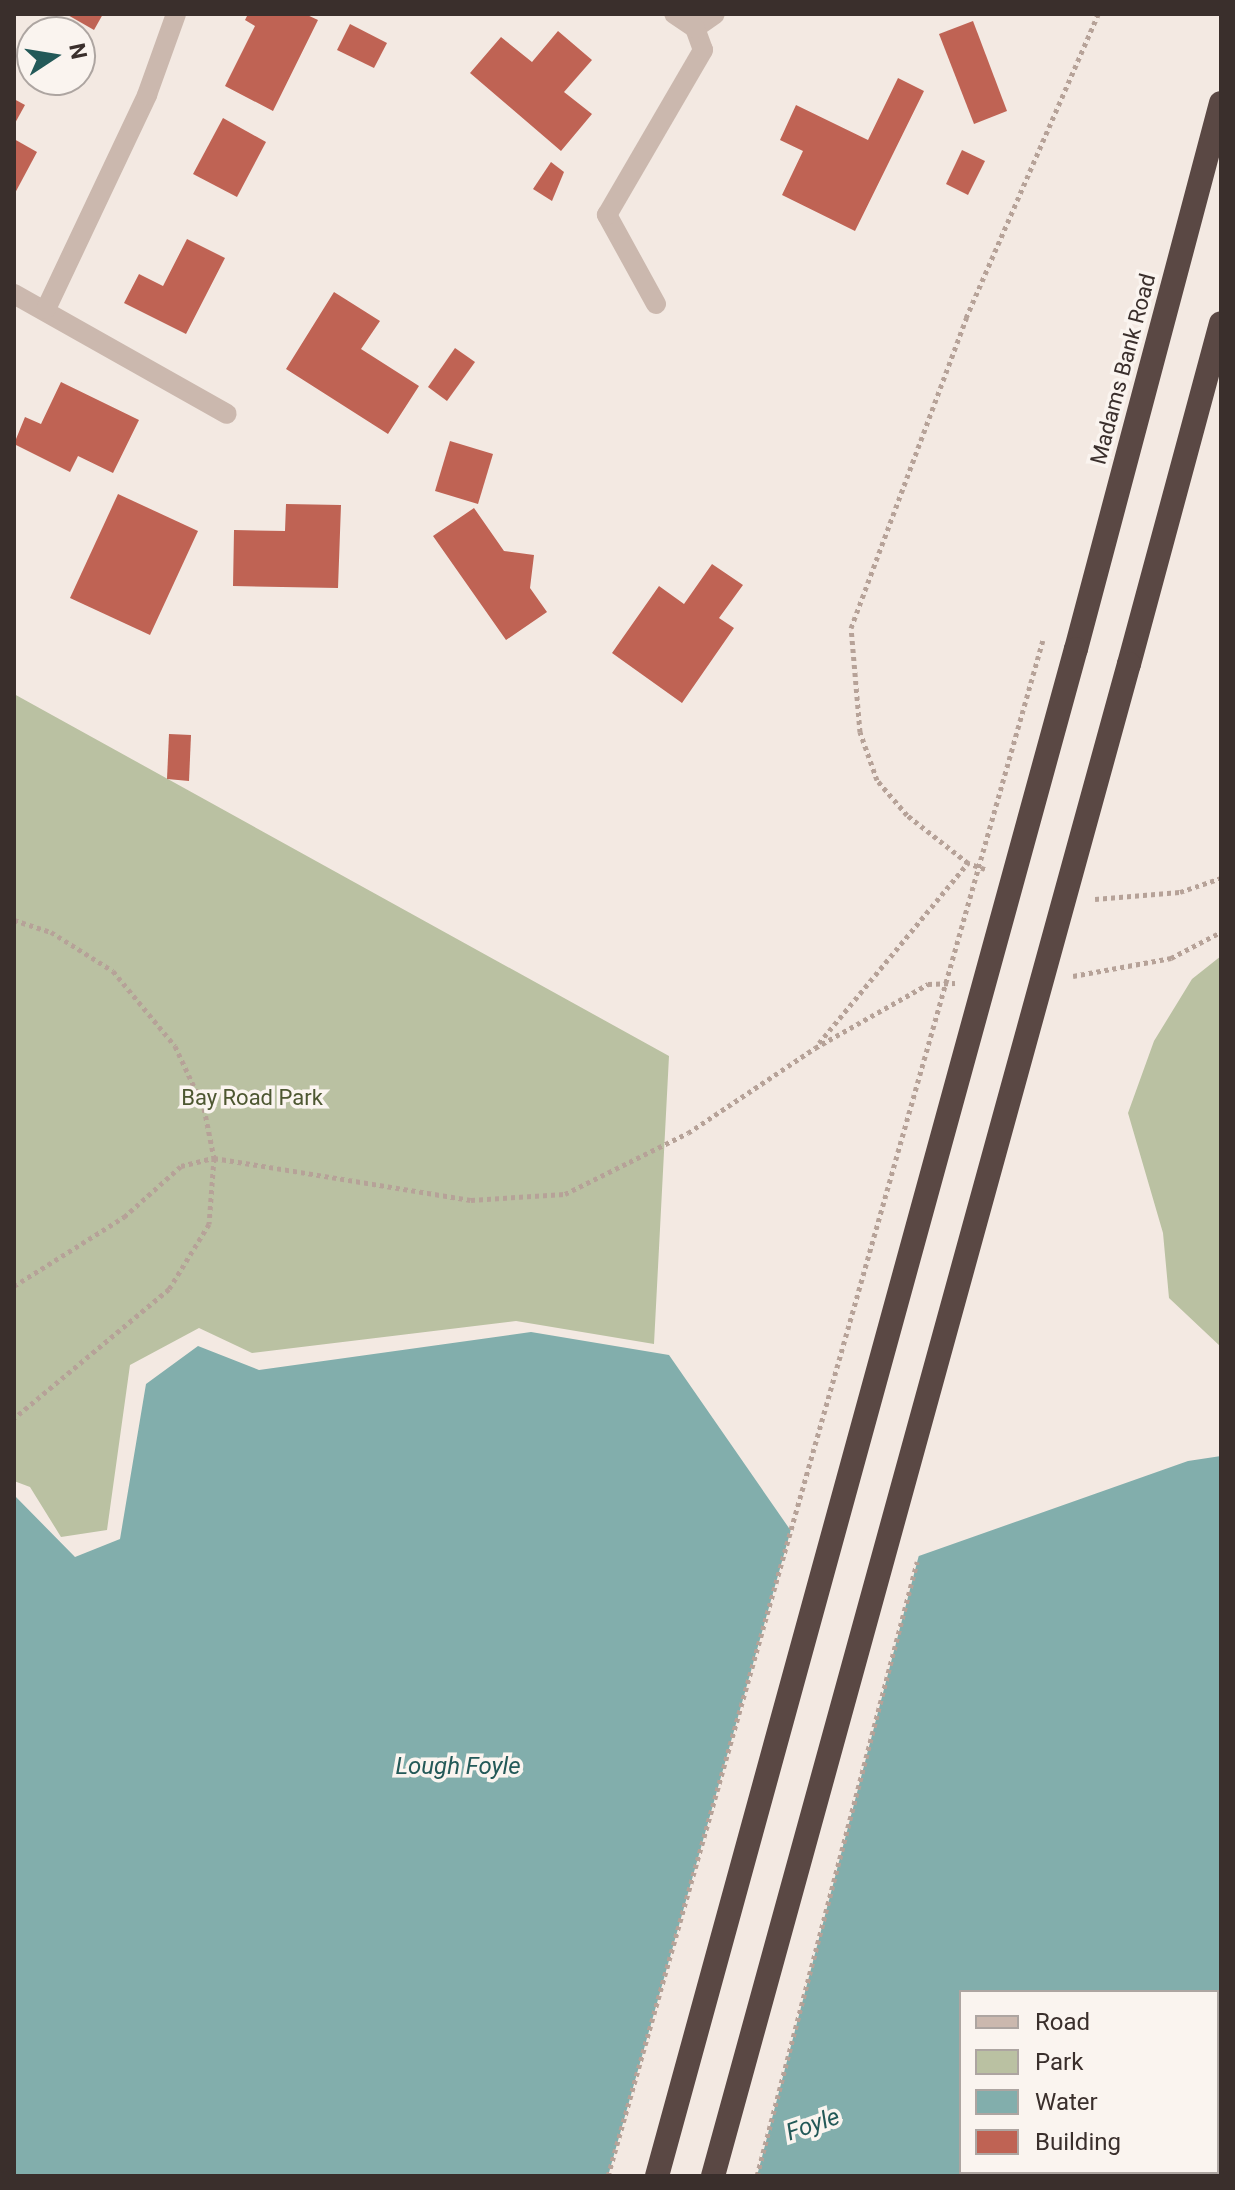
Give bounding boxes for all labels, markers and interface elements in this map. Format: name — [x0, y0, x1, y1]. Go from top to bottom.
north arrow — [16, 16, 96, 96]
text: N — [64, 41, 92, 62]
street label: Madams Bank Road — [1085, 271, 1161, 467]
park label: Bay Road Park — [181, 1085, 323, 1111]
water label: Lough Foyle — [395, 1753, 521, 1781]
legend — [959, 1990, 1219, 2174]
text: Road — [1035, 2008, 1090, 2036]
text: Park — [1035, 2048, 1083, 2076]
text: Water — [1035, 2088, 1098, 2116]
water label: Foyle — [782, 2102, 844, 2148]
text: Building — [1035, 2128, 1121, 2156]

